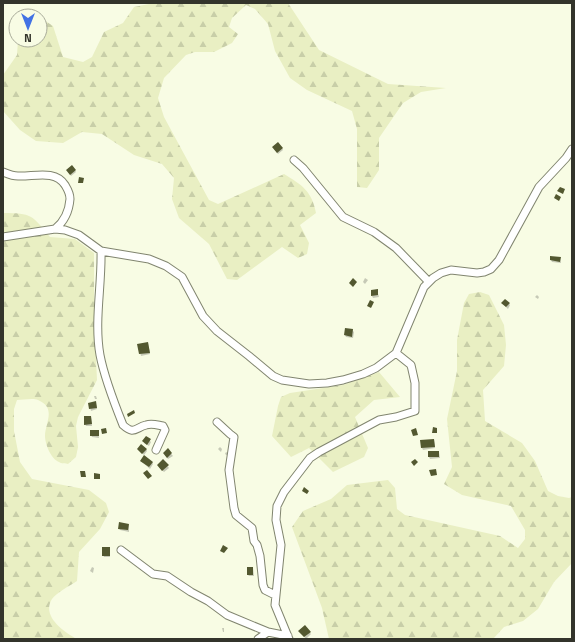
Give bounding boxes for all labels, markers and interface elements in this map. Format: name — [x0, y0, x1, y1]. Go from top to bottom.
north arrow — [8, 8, 48, 48]
text: N — [24, 30, 32, 46]

